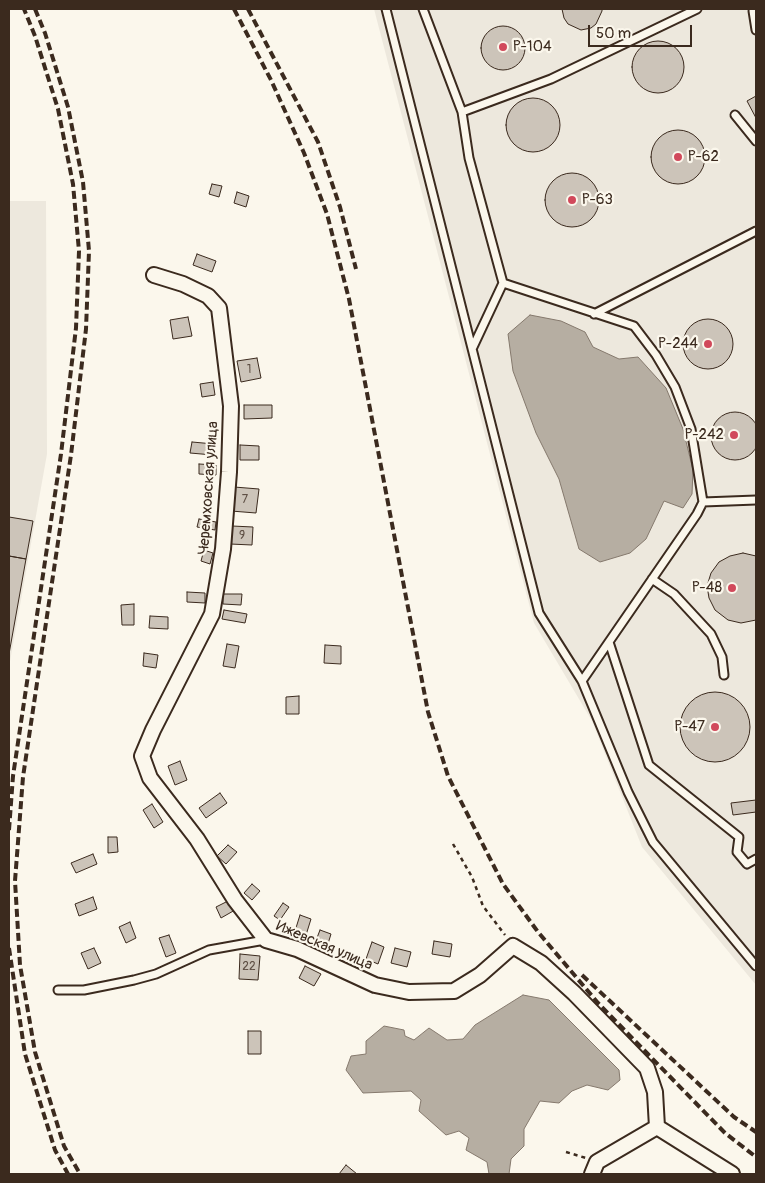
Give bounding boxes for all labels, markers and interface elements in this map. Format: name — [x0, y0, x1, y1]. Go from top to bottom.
scale bar — [590, 15, 694, 47]
text: 50 m — [596, 24, 631, 43]
place label: Р-104 — [513, 38, 552, 56]
marker: Р-104 — [497, 41, 509, 53]
place label: Р-62 — [688, 148, 719, 166]
marker: Р-62 — [672, 151, 684, 163]
place label: Р-63 — [582, 191, 613, 209]
marker: Р-63 — [566, 194, 578, 206]
place label: Р-244 — [658, 335, 698, 353]
marker: Р-244 — [702, 338, 714, 350]
house number: 1 — [247, 363, 251, 377]
street label: Черемховская улица — [195, 421, 223, 555]
place label: Р-242 — [685, 426, 724, 444]
marker: Р-242 — [728, 429, 740, 441]
house number: 7 — [242, 493, 248, 507]
house number: 9 — [239, 529, 245, 543]
place label: Р-48 — [692, 579, 722, 597]
marker: Р-48 — [726, 582, 738, 594]
place label: Р-47 — [675, 718, 705, 736]
marker: Р-47 — [709, 721, 721, 733]
street label: Ижевская улица — [273, 918, 375, 974]
house number: 22 — [242, 960, 256, 974]

